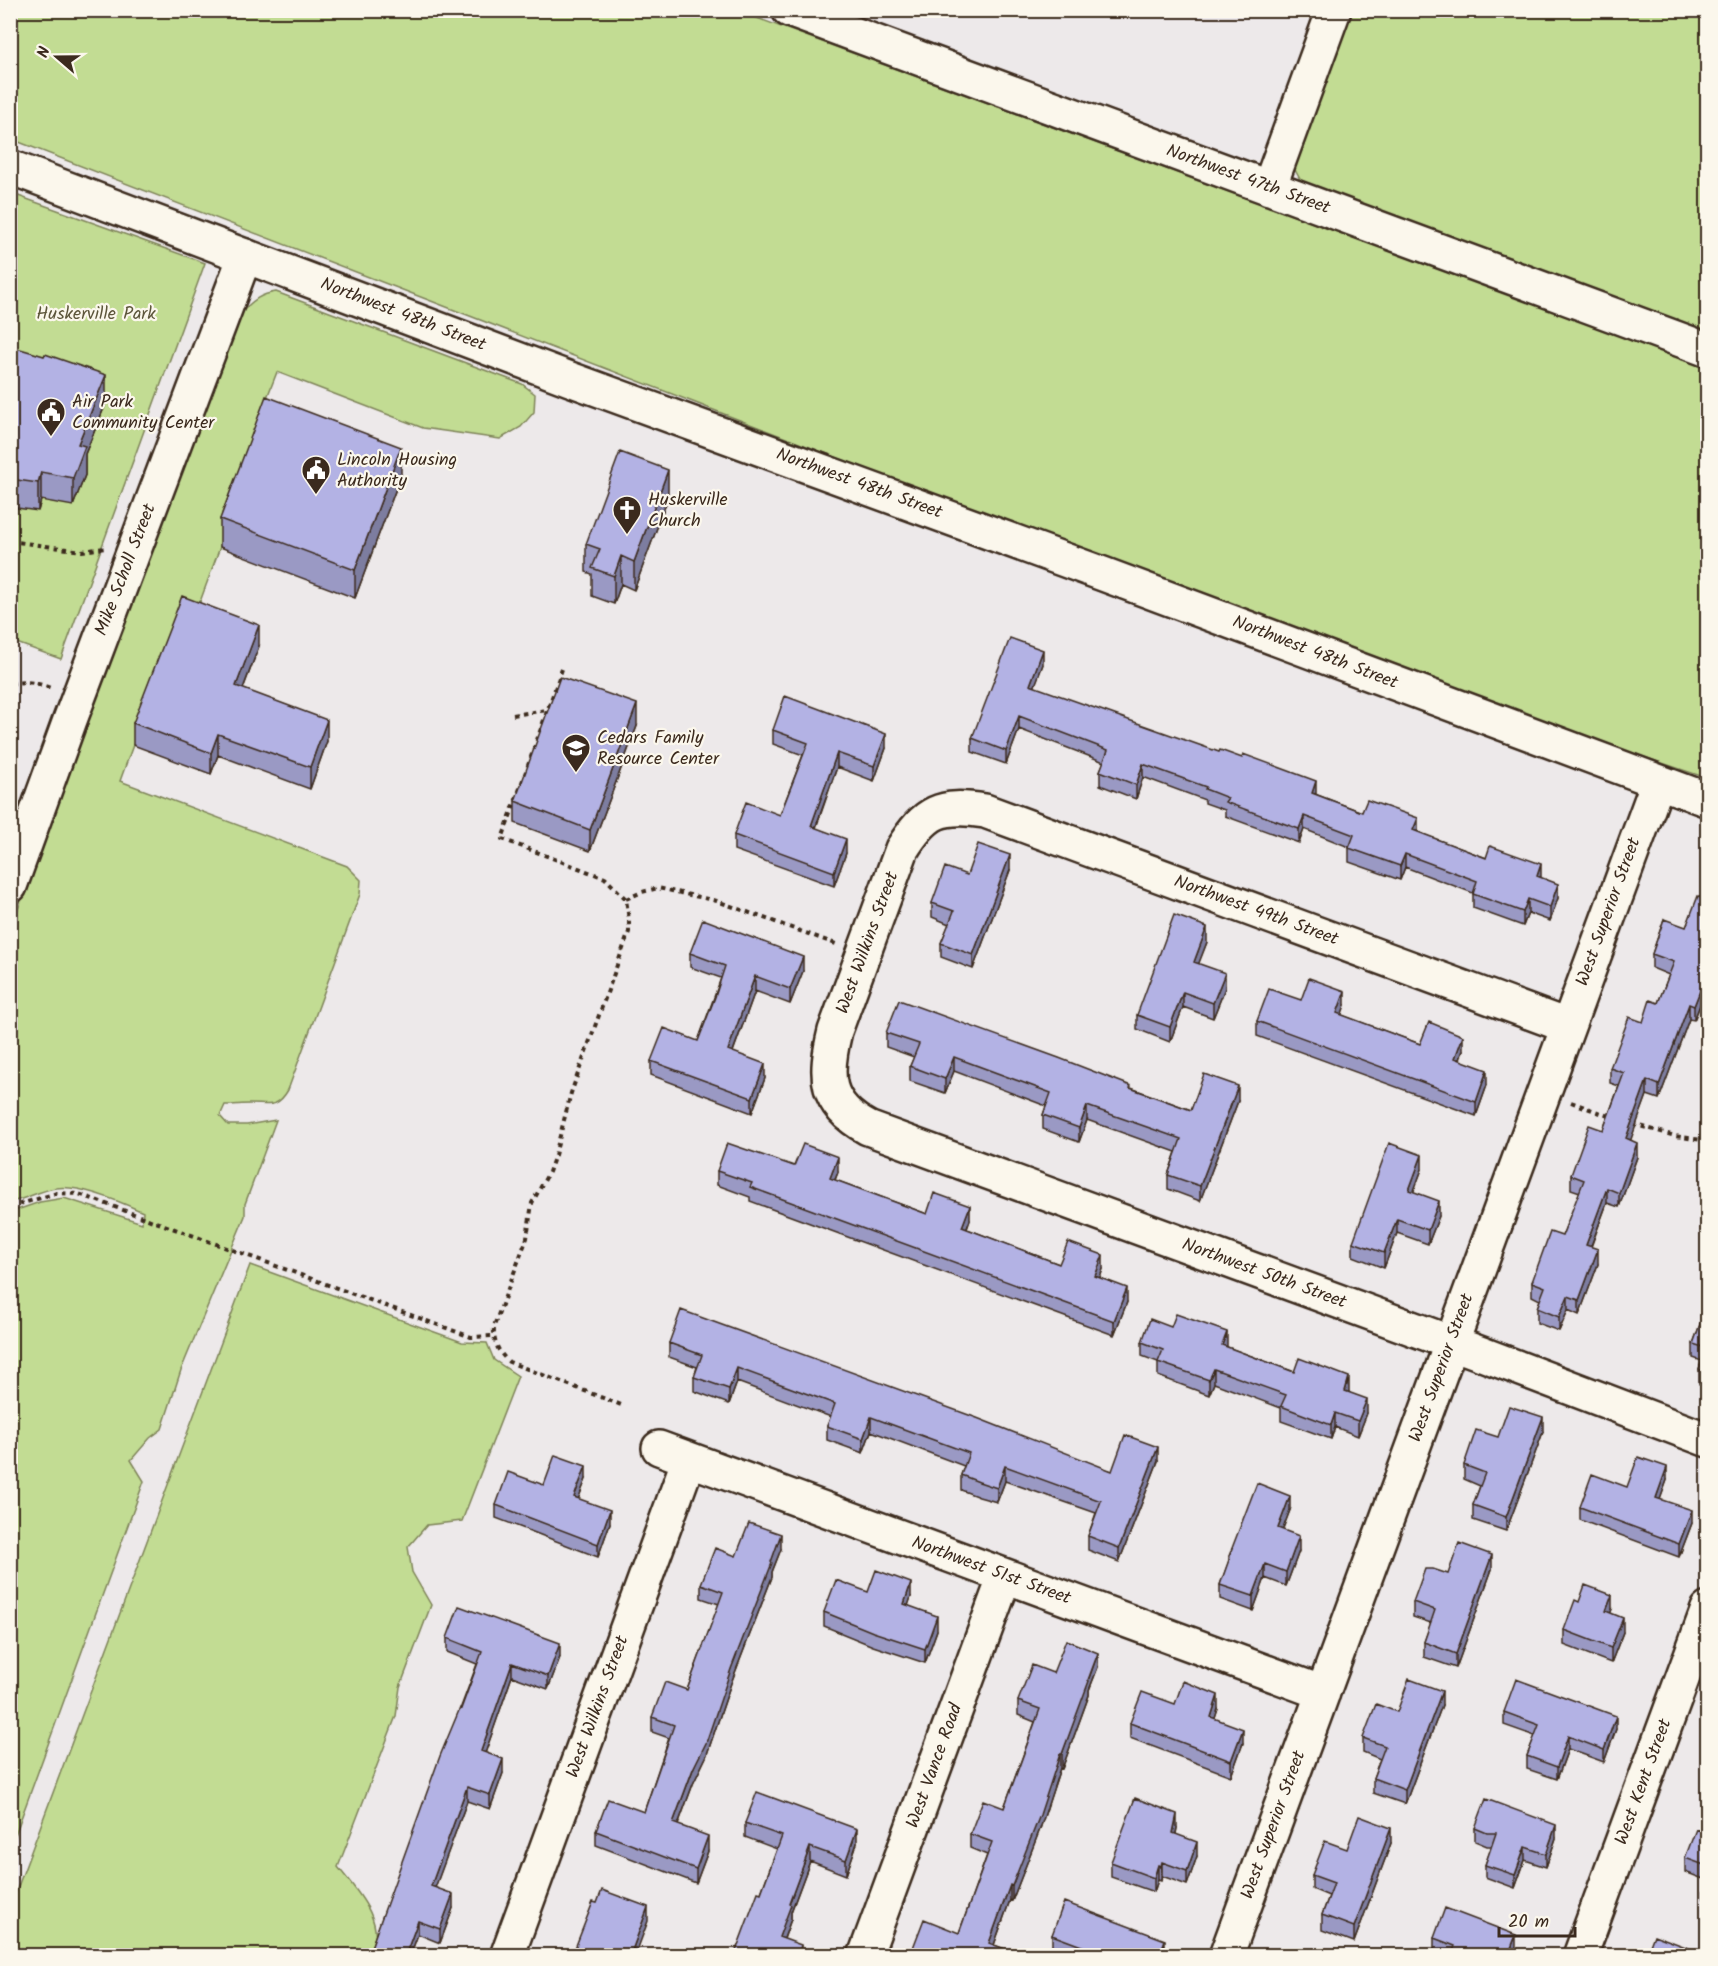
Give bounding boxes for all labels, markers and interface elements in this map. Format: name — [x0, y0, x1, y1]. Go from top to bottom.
north arrow — [27, 27, 87, 87]
text: N — [31, 43, 58, 61]
street label: Northwest 47th Street — [1162, 137, 1335, 224]
street label: Northwest 48th Street — [316, 270, 491, 360]
park label: Huskerville Park — [36, 300, 156, 329]
place label: Air Park Community Center — [72, 388, 215, 438]
public building icon: Air Park Community Center — [35, 396, 67, 438]
street label: Northwest 48th Street — [772, 440, 947, 528]
place label: Lincoln Housing Authority — [337, 446, 457, 496]
public building icon: Lincoln Housing Authority — [300, 454, 332, 496]
place label: Huskerville Church — [648, 486, 728, 536]
church icon: Huskerville Church — [611, 494, 643, 536]
street label: Mike Scholl Street — [88, 499, 165, 640]
street label: Northwest 48th Street — [1228, 608, 1403, 698]
place label: Cedars Family Resource Center — [597, 724, 720, 774]
school or university icon: Cedars Family Resource Center — [560, 732, 592, 774]
street label: West Superior Street — [1569, 833, 1650, 990]
street label: West Wilkins Street — [829, 867, 908, 1018]
street label: Northwest 49th Street — [1170, 868, 1343, 955]
street label: Northwest 50th Street — [1178, 1231, 1351, 1318]
street label: West Superior Street — [1402, 1289, 1483, 1446]
street label: Northwest 51st Street — [907, 1529, 1076, 1614]
street label: West Wilkins Street — [559, 1631, 638, 1782]
street label: West Vance Road — [899, 1699, 971, 1833]
street label: West Kent Street — [1608, 1714, 1681, 1849]
street label: West Superior Street — [1234, 1746, 1315, 1903]
scale bar — [1499, 1900, 1576, 1938]
text: 20 m — [1508, 1908, 1549, 1937]

